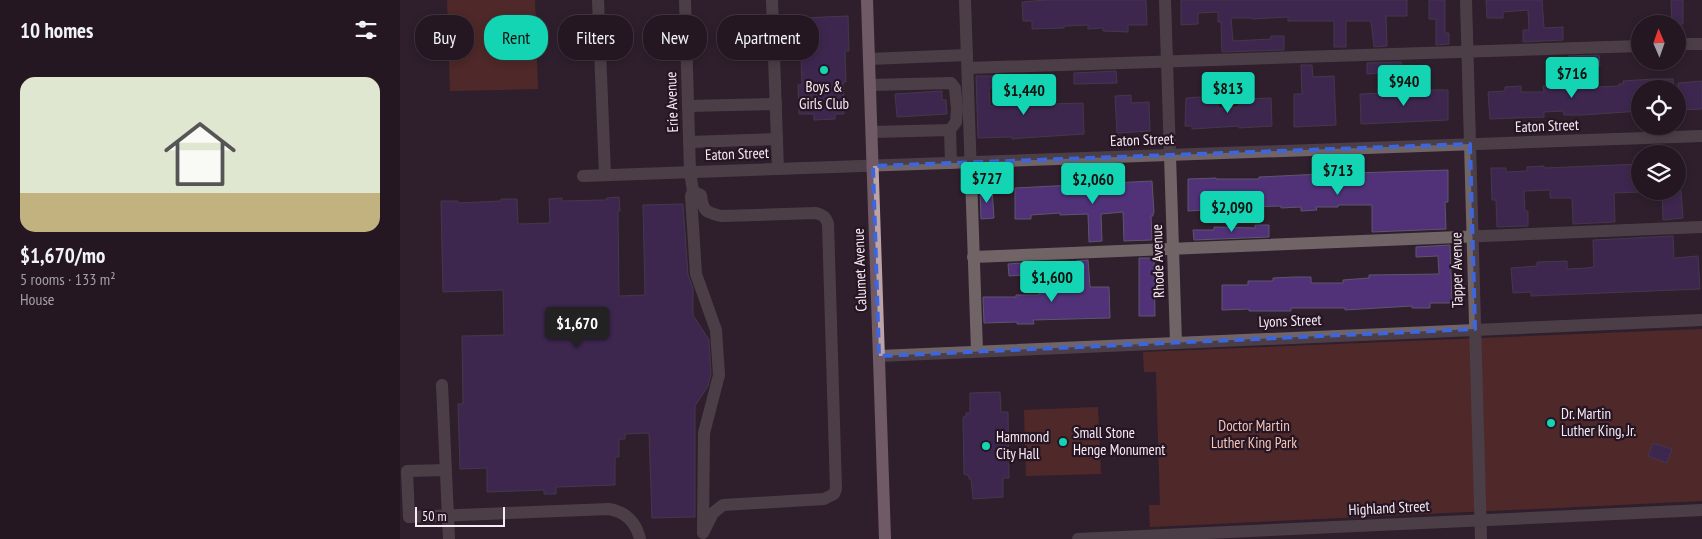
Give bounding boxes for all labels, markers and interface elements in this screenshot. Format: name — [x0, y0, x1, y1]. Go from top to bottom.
chip: Buy — [415, 15, 474, 60]
chip: Rent — [484, 15, 548, 60]
chip: Filters — [558, 15, 633, 60]
chip: New — [643, 15, 707, 60]
chip: Apartment — [717, 15, 819, 60]
north arrow — [1631, 15, 1686, 70]
map controls — [1631, 15, 1686, 200]
icon: filters — [352, 16, 380, 44]
text: 10 homes — [20, 17, 93, 44]
pin: $716 — [1542, 56, 1602, 99]
text: $716 — [1557, 63, 1587, 83]
marker: Boys & Girls Club — [818, 64, 830, 76]
pin: $940 — [1374, 64, 1434, 107]
street label: Erie Avenue — [661, 71, 682, 133]
text: $940 — [1389, 71, 1419, 91]
pin: $813 — [1198, 72, 1258, 114]
pin: $1,440 — [983, 74, 1065, 116]
place label: Boys & Girls Club — [799, 77, 849, 113]
text: $813 — [1213, 78, 1243, 98]
text: $1,440 — [1003, 80, 1045, 100]
button: locate — [1631, 80, 1686, 135]
icon: home — [155, 109, 245, 199]
street label: Eaton Street — [1515, 115, 1579, 136]
street label: Eaton Street — [1110, 129, 1174, 150]
street label: Eaton Street — [705, 143, 769, 164]
button: layers — [1631, 145, 1686, 200]
pin: $713 — [1308, 154, 1368, 196]
text: $713 — [1323, 160, 1353, 180]
pin: $727 — [957, 162, 1017, 204]
pin: $2,060 — [1052, 162, 1134, 205]
text: $727 — [972, 168, 1002, 188]
text: $2,060 — [1072, 169, 1114, 189]
pin: $2,090 — [1191, 190, 1273, 233]
text: $2,090 — [1211, 197, 1253, 217]
street label: Rhode Avenue — [1147, 224, 1168, 298]
street label: Calumet Avenue — [849, 228, 870, 312]
street label: Tapper Avenue — [1446, 232, 1467, 308]
text: $1,670/mo — [20, 242, 105, 269]
pin: $1,600 — [1011, 260, 1093, 303]
text: $1,600 — [1031, 267, 1073, 287]
text: 5 rooms · 133 m² — [20, 269, 116, 289]
text: House — [20, 289, 54, 309]
pin: $1,670 — [536, 306, 618, 349]
street label: Lyons Street — [1258, 310, 1322, 331]
text: $1,670 — [556, 313, 598, 333]
place label: Dr. Martin Luther King, Jr. — [1561, 404, 1636, 440]
park label: Doctor Martin Luther King Park — [1211, 416, 1297, 452]
marker: Dr. Martin Luther King, Jr. — [1545, 417, 1557, 429]
place label: Small Stone Henge Monument — [1073, 423, 1165, 459]
place label: Hammond City Hall — [996, 427, 1049, 463]
marker: Small Stone Henge Monument — [1057, 436, 1069, 448]
marker: Hammond City Hall — [980, 440, 992, 452]
street label: Highland Street — [1348, 496, 1430, 519]
scale bar — [415, 504, 505, 527]
text: 50 m — [422, 507, 447, 525]

